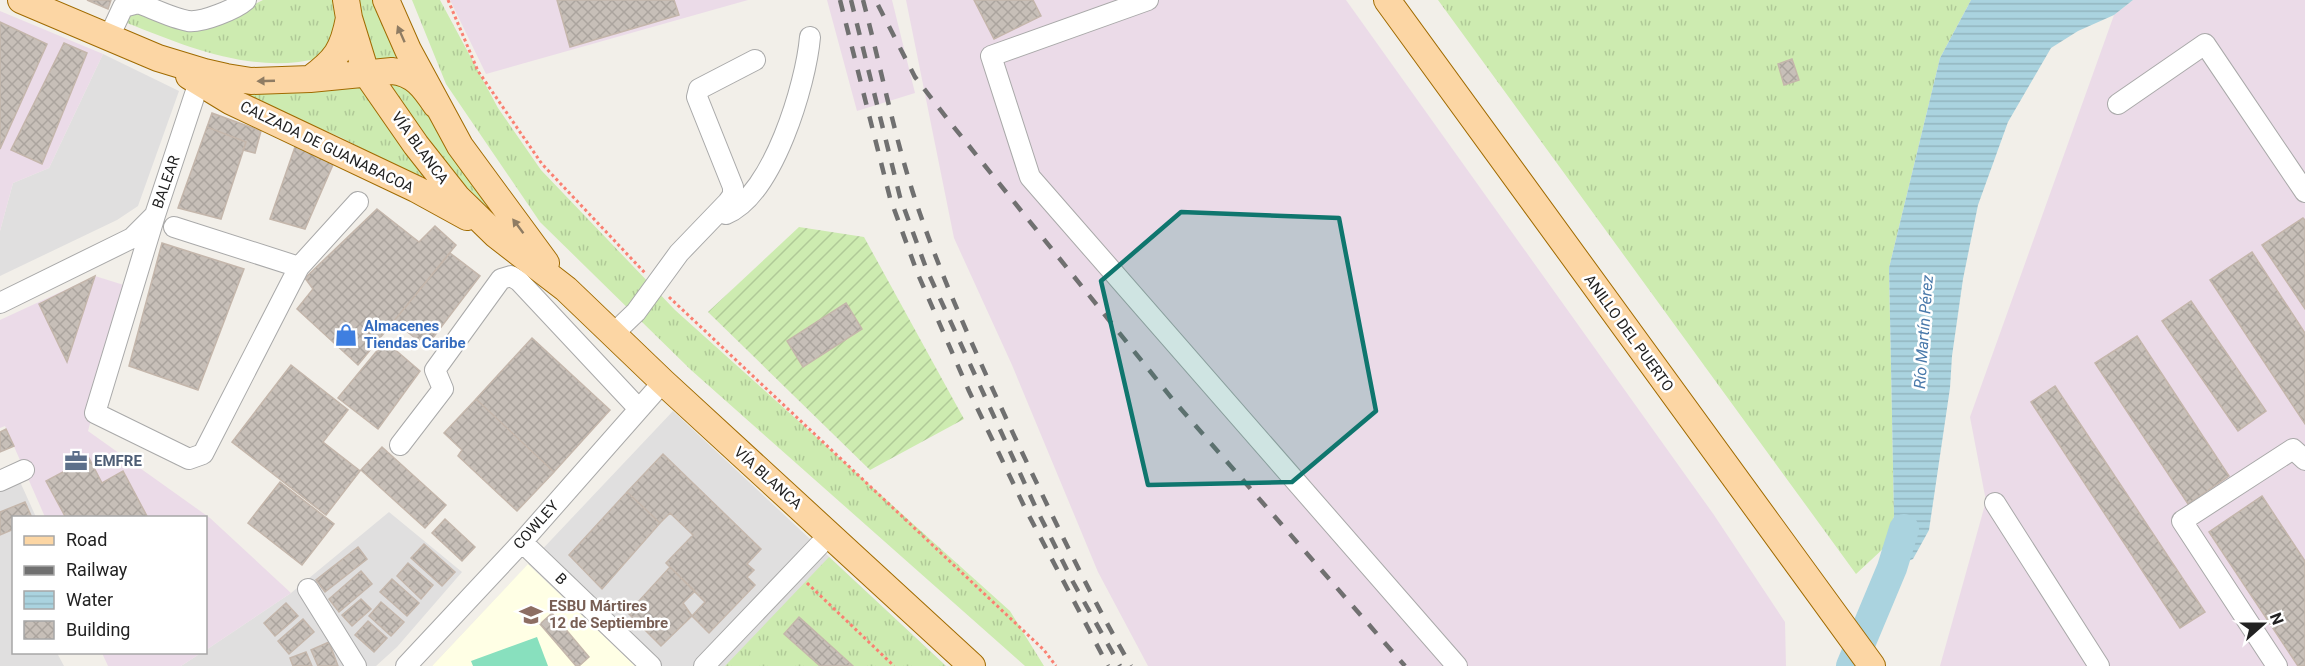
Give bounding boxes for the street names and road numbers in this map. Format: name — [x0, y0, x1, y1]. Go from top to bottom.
street label: CALZADA DE GUANABACOA — [237, 97, 417, 197]
street label: VÍA BLANCA — [388, 108, 452, 188]
street label: BALEAR — [149, 153, 183, 211]
street label: ANILLO DEL PUERTO — [1581, 271, 1677, 395]
street label: VÍA BLANCA — [730, 443, 806, 513]
street label: COWLEY — [510, 497, 562, 553]
street label: B — [551, 569, 571, 589]

